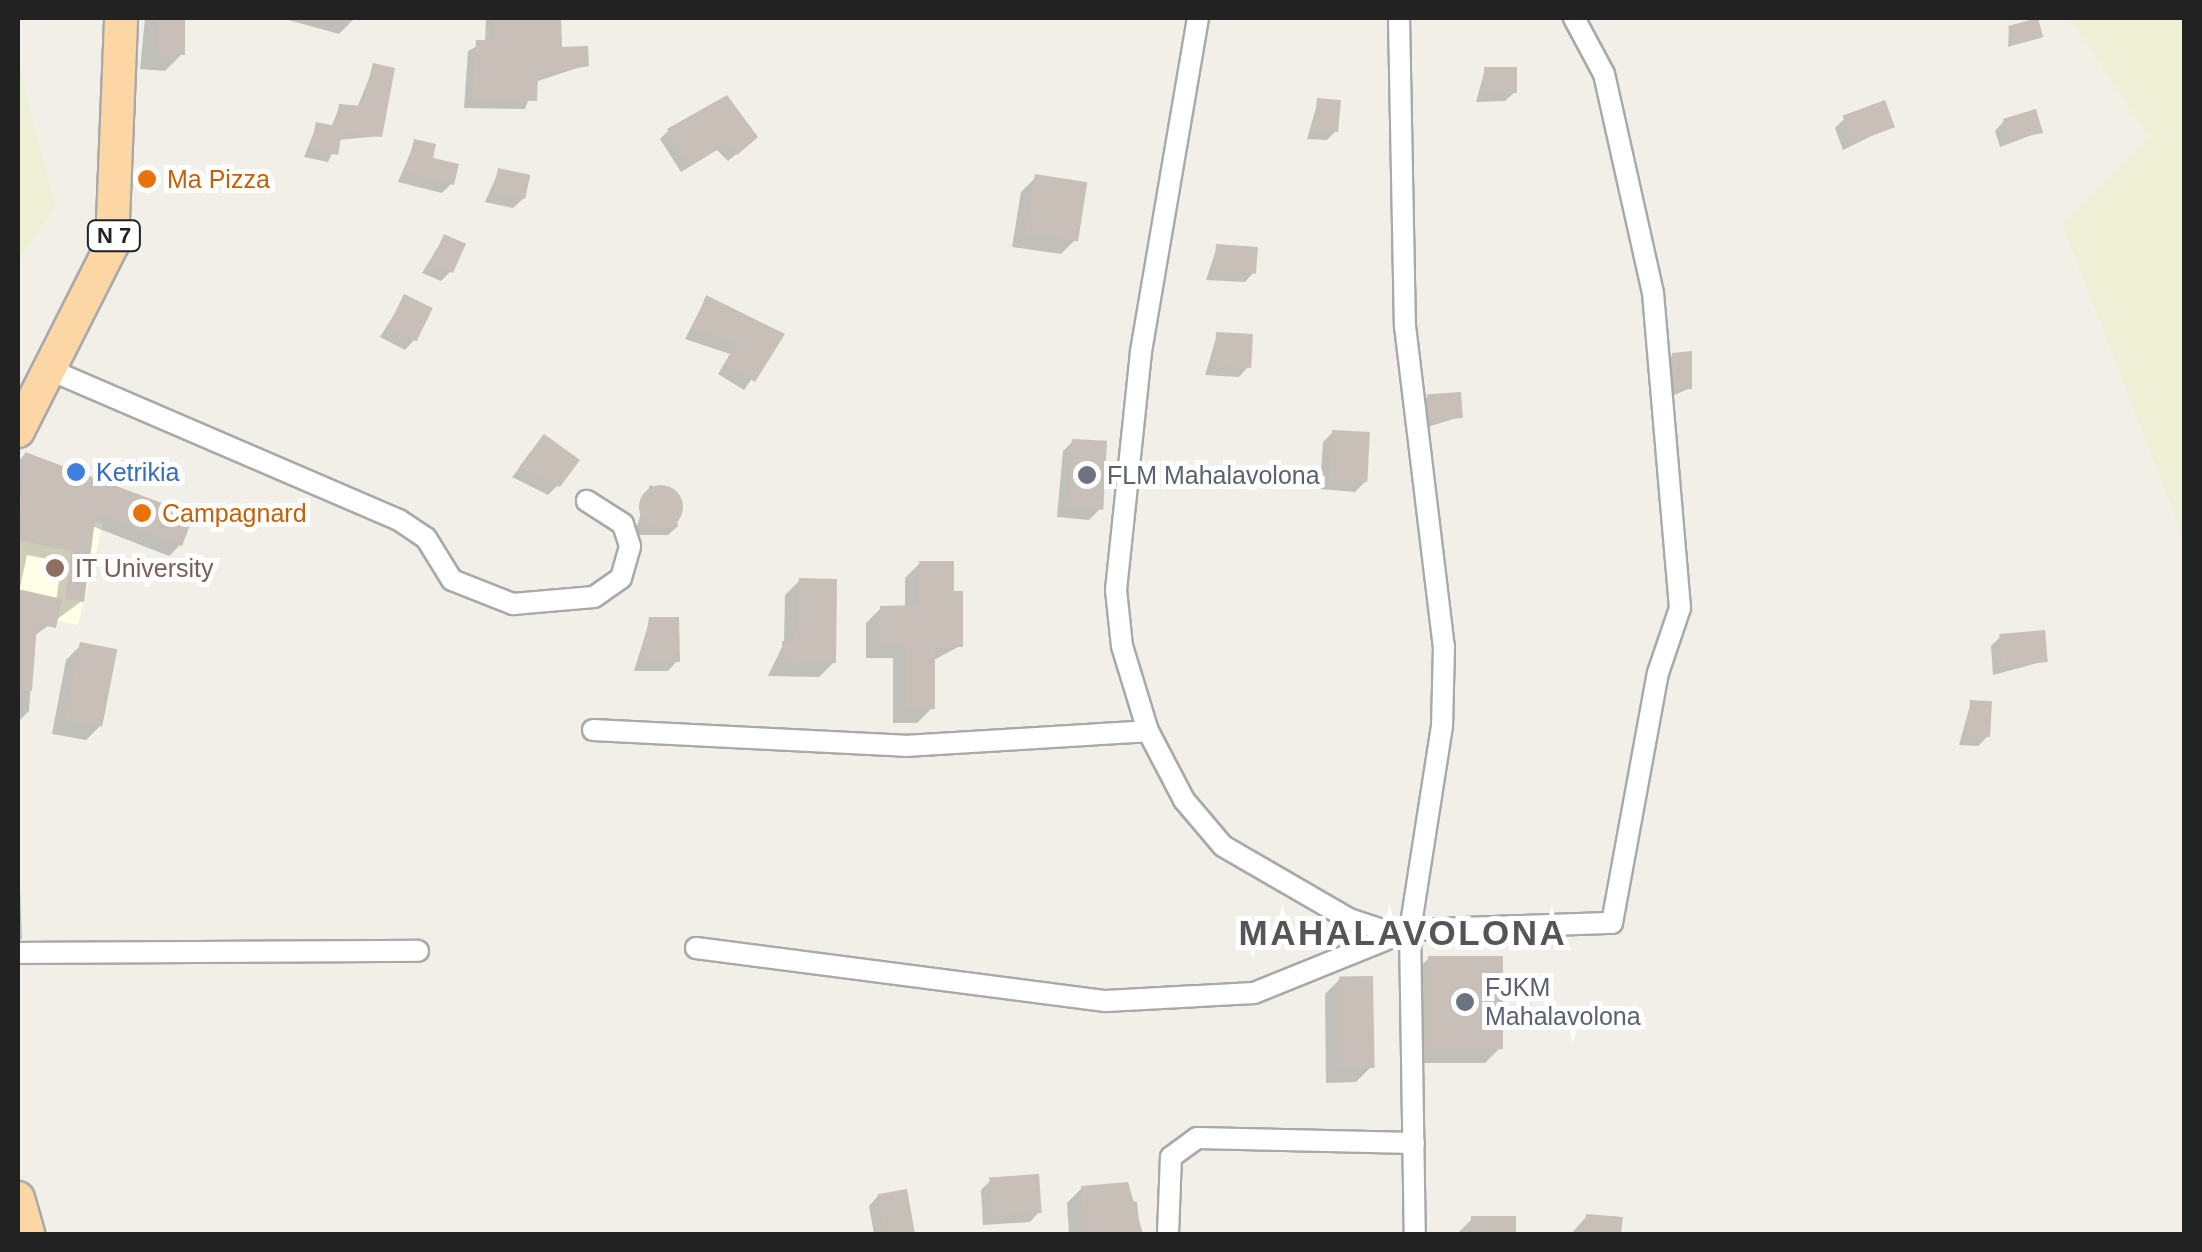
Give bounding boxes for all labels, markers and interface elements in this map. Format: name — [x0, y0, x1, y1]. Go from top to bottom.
place label: Ma Pizza — [167, 164, 270, 194]
marker: Ma Pizza — [136, 168, 158, 190]
road number: N 7 — [86, 219, 142, 253]
place label: Ketrikia — [96, 457, 179, 487]
place label: FLM Mahalavolona — [1107, 460, 1320, 490]
marker: Ketrikia — [65, 461, 87, 483]
marker: FLM Mahalavolona — [1076, 464, 1098, 486]
place label: Campagnard — [162, 498, 307, 528]
marker: Campagnard — [131, 502, 153, 524]
place label: IT University — [75, 553, 214, 583]
marker: IT University — [44, 557, 66, 579]
district label: MAHALAVOLONA — [1239, 912, 1567, 954]
place label: FJKM Mahalavolona — [1485, 973, 1641, 1032]
marker: FJKM Mahalavolona — [1454, 991, 1476, 1013]

